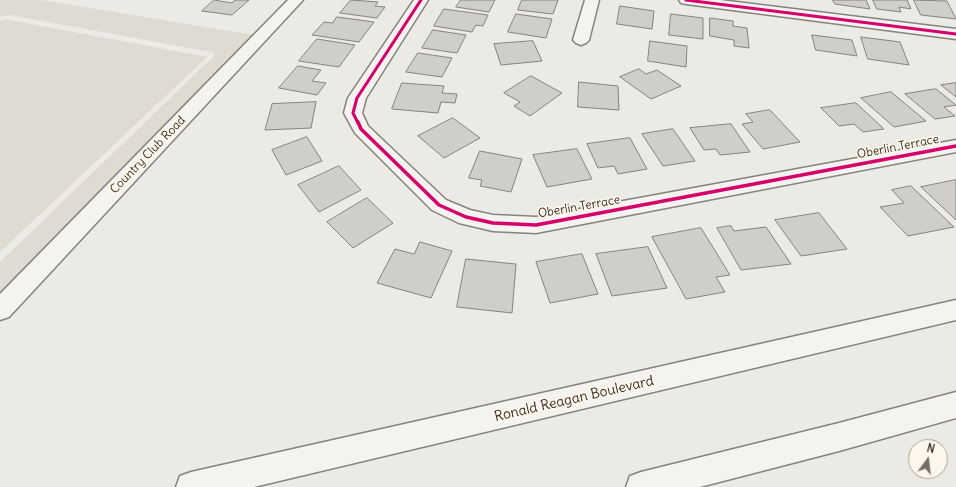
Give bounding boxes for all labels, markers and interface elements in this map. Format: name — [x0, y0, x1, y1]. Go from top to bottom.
street label: Country Club Road — [107, 113, 189, 197]
street label: Oberlin Terrace — [856, 132, 940, 162]
street label: Oberlin Terrace — [537, 193, 621, 221]
street label: Ronald Reagan Boulevard — [493, 372, 655, 426]
north arrow — [908, 439, 948, 479]
text: N — [925, 441, 936, 456]

